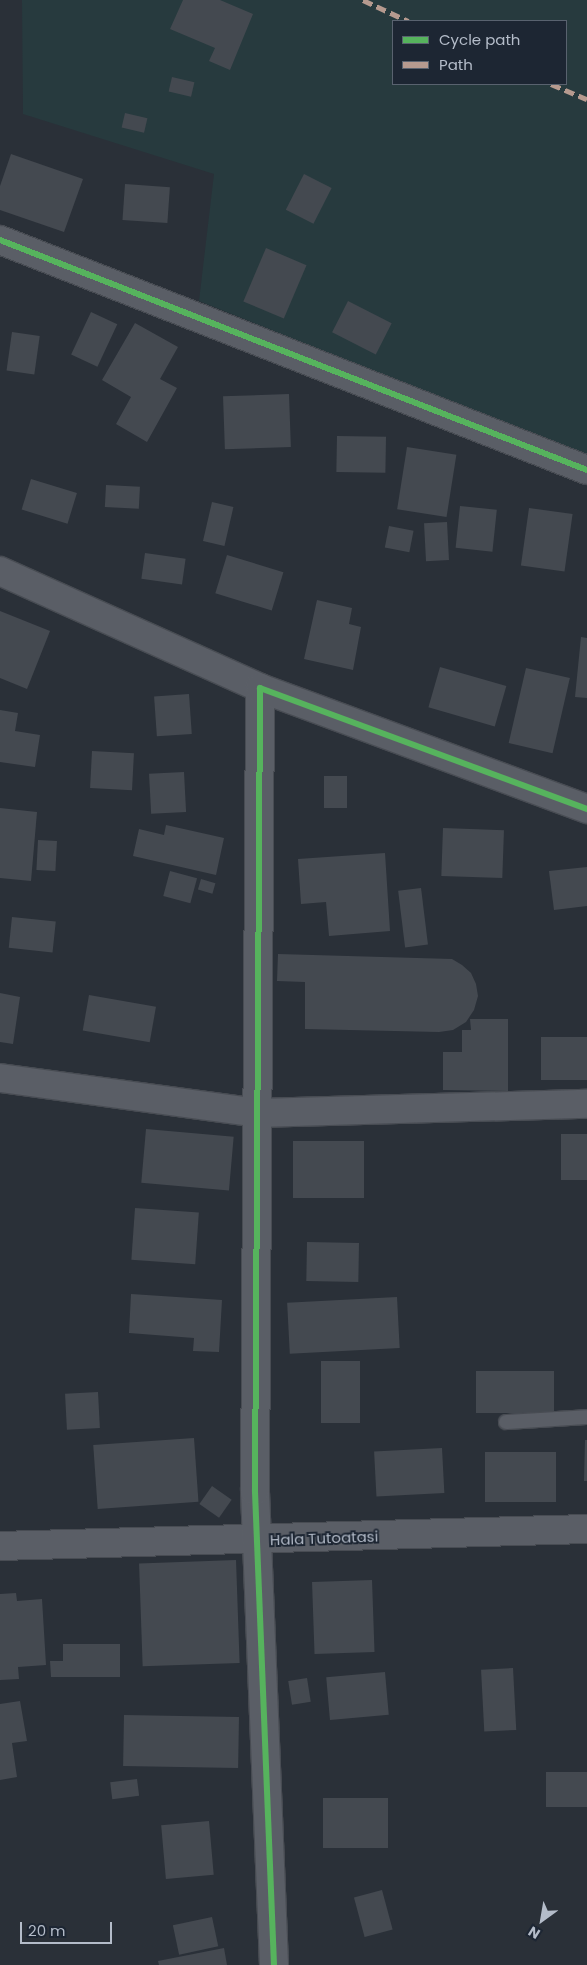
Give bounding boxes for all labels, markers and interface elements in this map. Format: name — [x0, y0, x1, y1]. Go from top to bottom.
legend — [392, 20, 567, 85]
text: Cycle path — [439, 29, 520, 50]
text: Path — [439, 54, 473, 75]
street label: Hala Tutoatasi — [270, 1527, 378, 1549]
north arrow — [517, 1895, 567, 1945]
scale bar — [22, 1912, 115, 1944]
text: 20 m — [28, 1920, 66, 1941]
text: N — [524, 1921, 544, 1944]

